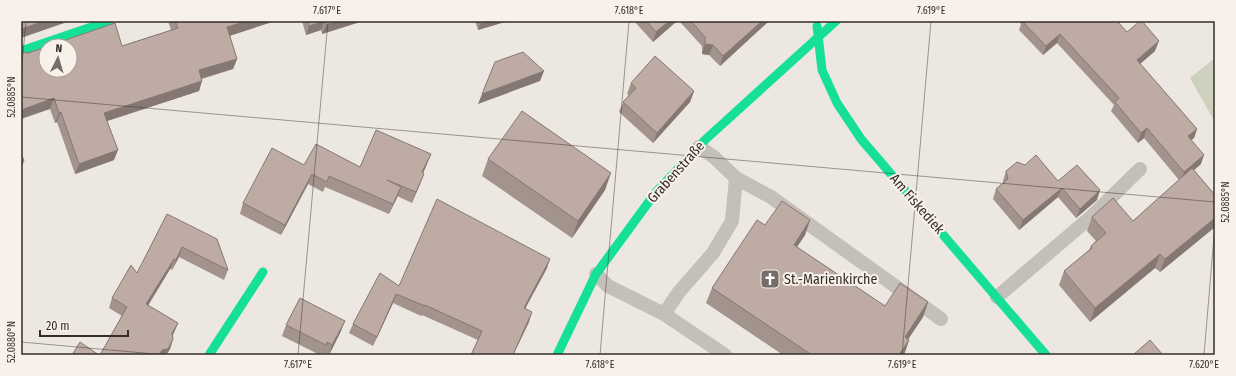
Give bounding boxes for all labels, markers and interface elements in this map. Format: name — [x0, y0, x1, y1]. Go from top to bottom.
text: 7.617°E — [313, 5, 341, 17]
text: 7.618°E — [615, 5, 644, 17]
text: 7.619°E — [917, 5, 946, 17]
north arrow — [38, 38, 78, 78]
text: N — [55, 42, 63, 55]
text: 52.0885°N — [6, 76, 18, 118]
street label: Grabenstraße — [644, 138, 708, 206]
street label: Am Fiskediek — [886, 170, 948, 238]
text: 52.0885°N — [1220, 181, 1232, 223]
church icon: St.-Marienkirche — [759, 268, 781, 290]
place label: St.-Marienkirche — [784, 271, 877, 288]
scale bar — [40, 312, 128, 338]
text: 20 m — [46, 319, 70, 333]
text: 52.0880°N — [6, 321, 18, 363]
text: 7.617°E — [284, 359, 312, 371]
text: 7.618°E — [586, 359, 615, 371]
text: 7.619°E — [888, 359, 917, 371]
text: 7.620°E — [1189, 359, 1219, 371]

